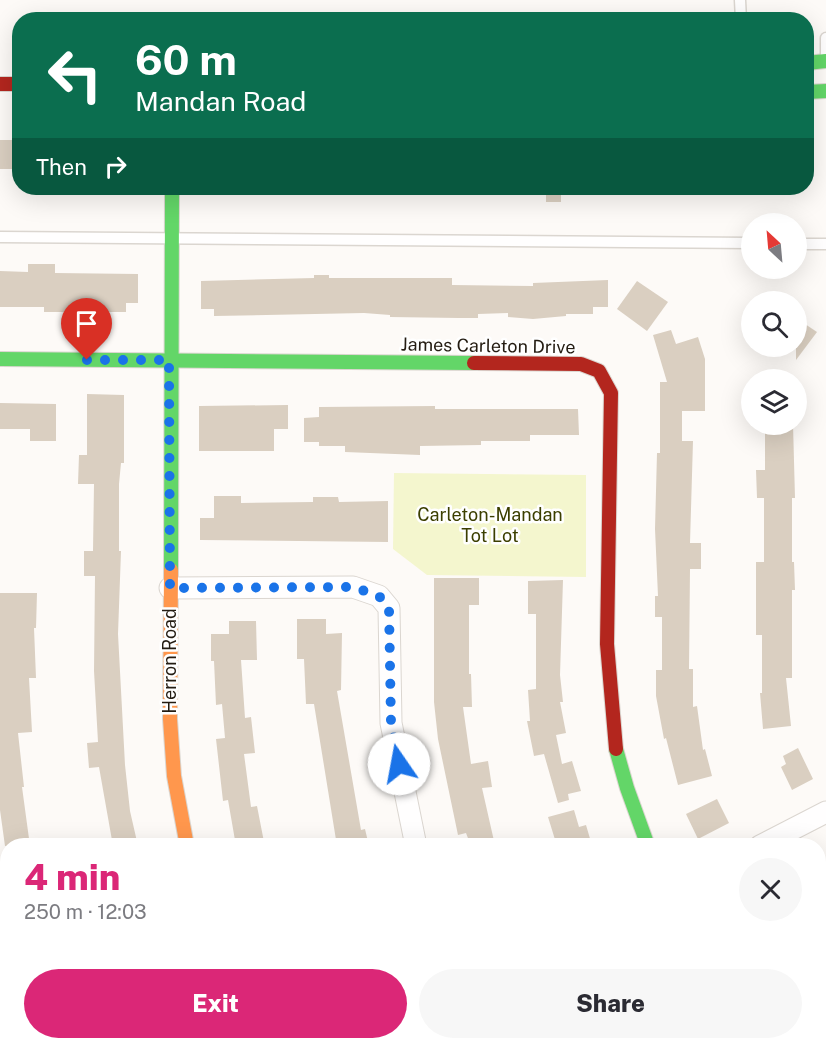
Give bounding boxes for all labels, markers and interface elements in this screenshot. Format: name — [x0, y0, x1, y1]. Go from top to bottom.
text: 60 m — [135, 35, 237, 84]
icon: left — [36, 36, 114, 114]
text: Mandan Road — [135, 85, 306, 117]
icon: right — [99, 150, 132, 183]
text: Then — [36, 154, 87, 180]
north arrow — [741, 213, 807, 279]
map controls — [741, 213, 807, 435]
button: search — [741, 291, 807, 357]
pin — [61, 298, 112, 360]
icon: arrive — [70, 307, 103, 340]
street label: James Carleton Drive — [400, 333, 576, 358]
button: layers — [741, 369, 807, 435]
park label: Carleton-Mandan Tot Lot — [417, 504, 563, 546]
street label: Herron Road — [159, 608, 180, 714]
position arrow — [367, 732, 431, 796]
text: 4 min — [24, 856, 120, 898]
button: close — [739, 858, 802, 921]
text: 250 m · 12:03 — [24, 900, 147, 924]
button: Exit — [24, 969, 407, 1038]
button: Share — [419, 969, 802, 1038]

